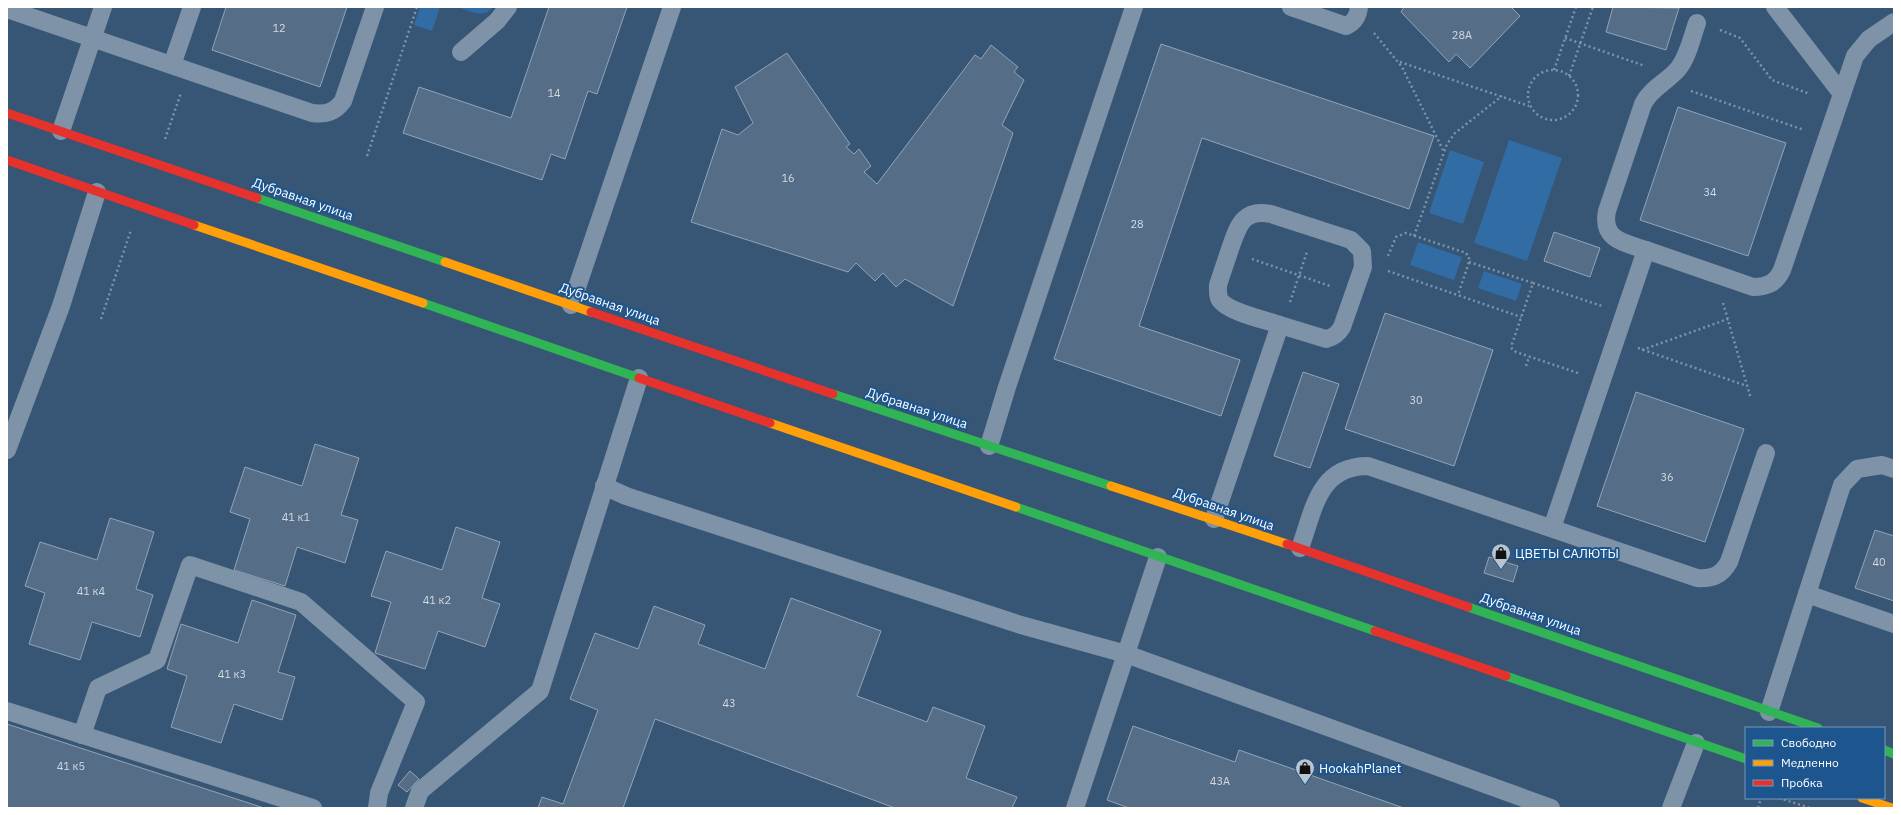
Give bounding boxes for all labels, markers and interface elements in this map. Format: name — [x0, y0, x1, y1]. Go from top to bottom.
house number: 12 — [272, 21, 286, 35]
house number: 28А — [1452, 28, 1472, 42]
house number: 14 — [547, 86, 561, 100]
house number: 16 — [781, 171, 795, 185]
street label: Дубравная улица — [250, 174, 356, 224]
house number: 34 — [1703, 185, 1717, 199]
house number: 28 — [1130, 217, 1144, 231]
street label: Дубравная улица — [557, 279, 663, 329]
street label: Дубравная улица — [864, 384, 970, 432]
house number: 30 — [1409, 393, 1423, 407]
house number: 36 — [1660, 470, 1674, 484]
street label: Дубравная улица — [1171, 484, 1277, 534]
house number: 41 к1 — [282, 510, 311, 524]
shop icon: ЦВЕТЫ САЛЮТЫ — [1490, 542, 1512, 570]
place label: ЦВЕТЫ САЛЮТЫ — [1515, 545, 1619, 562]
house number: 40 — [1872, 555, 1886, 569]
house number: 41 к4 — [77, 584, 106, 598]
street label: Дубравная улица — [1478, 589, 1584, 639]
house number: 41 к2 — [423, 593, 451, 607]
house number: 41 к3 — [218, 667, 246, 681]
house number: 43 — [722, 696, 736, 710]
legend — [1745, 727, 1885, 799]
text: Свободно — [1781, 735, 1837, 750]
text: Медленно — [1781, 755, 1839, 770]
shop icon: HookahPlanet — [1294, 757, 1316, 785]
house number: 41 к5 — [57, 759, 85, 773]
place label: HookahPlanet — [1319, 760, 1401, 777]
house number: 43А — [1210, 774, 1230, 788]
text: Пробка — [1781, 775, 1823, 790]

